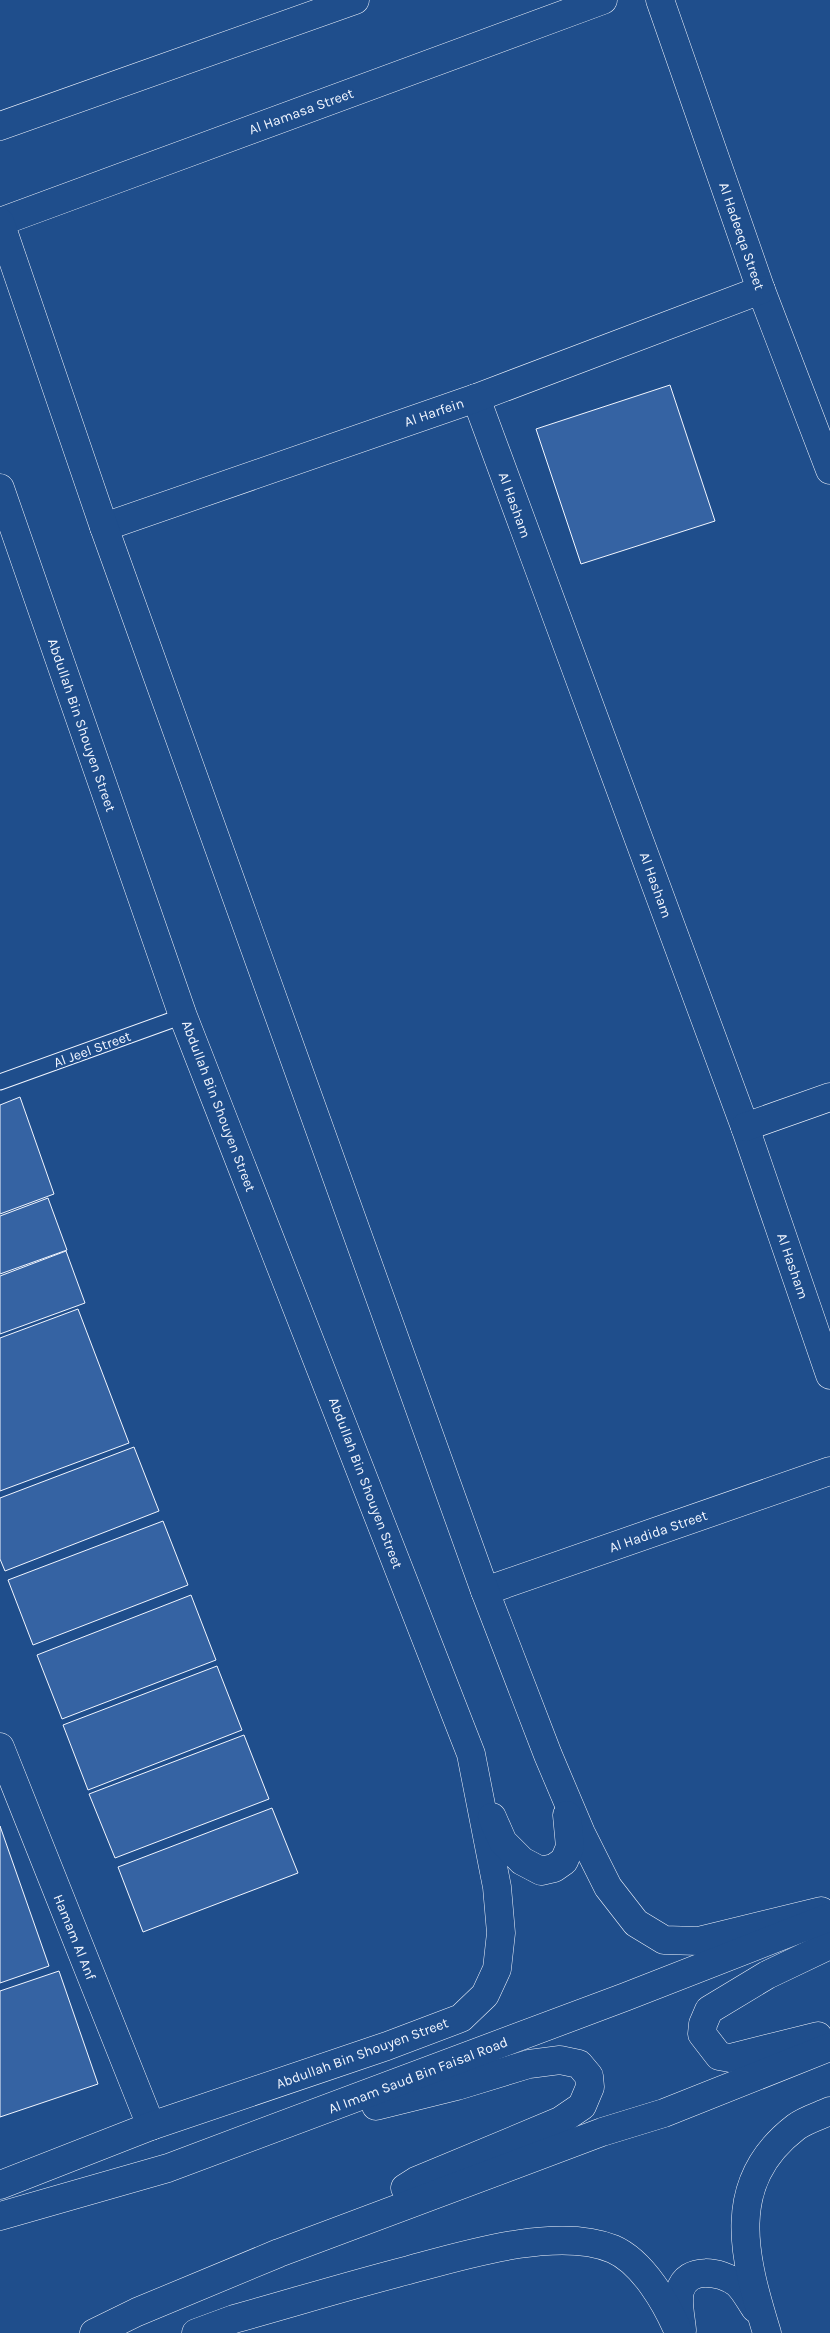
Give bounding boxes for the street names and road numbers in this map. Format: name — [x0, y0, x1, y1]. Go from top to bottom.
street label: Al Hamasa Street — [247, 85, 356, 138]
street label: Al Hadeeqa Street — [715, 180, 768, 292]
street label: Al Harfein — [402, 394, 466, 431]
street label: Al Hasham — [495, 470, 534, 540]
street label: Abdullah Bin Shouyen Street — [44, 636, 119, 814]
street label: Al Hasham — [636, 850, 675, 920]
street label: Abdullah Bin Shouyen Street — [178, 1018, 259, 1194]
street label: Al Jeel Street — [51, 1028, 133, 1071]
street label: Al Hasham — [773, 1231, 812, 1302]
street label: Abdullah Bin Shouyen Street — [325, 1395, 406, 1571]
street label: Al Hadida Street — [607, 1507, 709, 1556]
street label: Hamam Al Anf — [50, 1892, 100, 1983]
street label: Abdullah Bin Shouyen Street — [274, 2014, 451, 2093]
street label: Al Imam Saud Bin Faisal Road — [326, 2033, 510, 2118]

